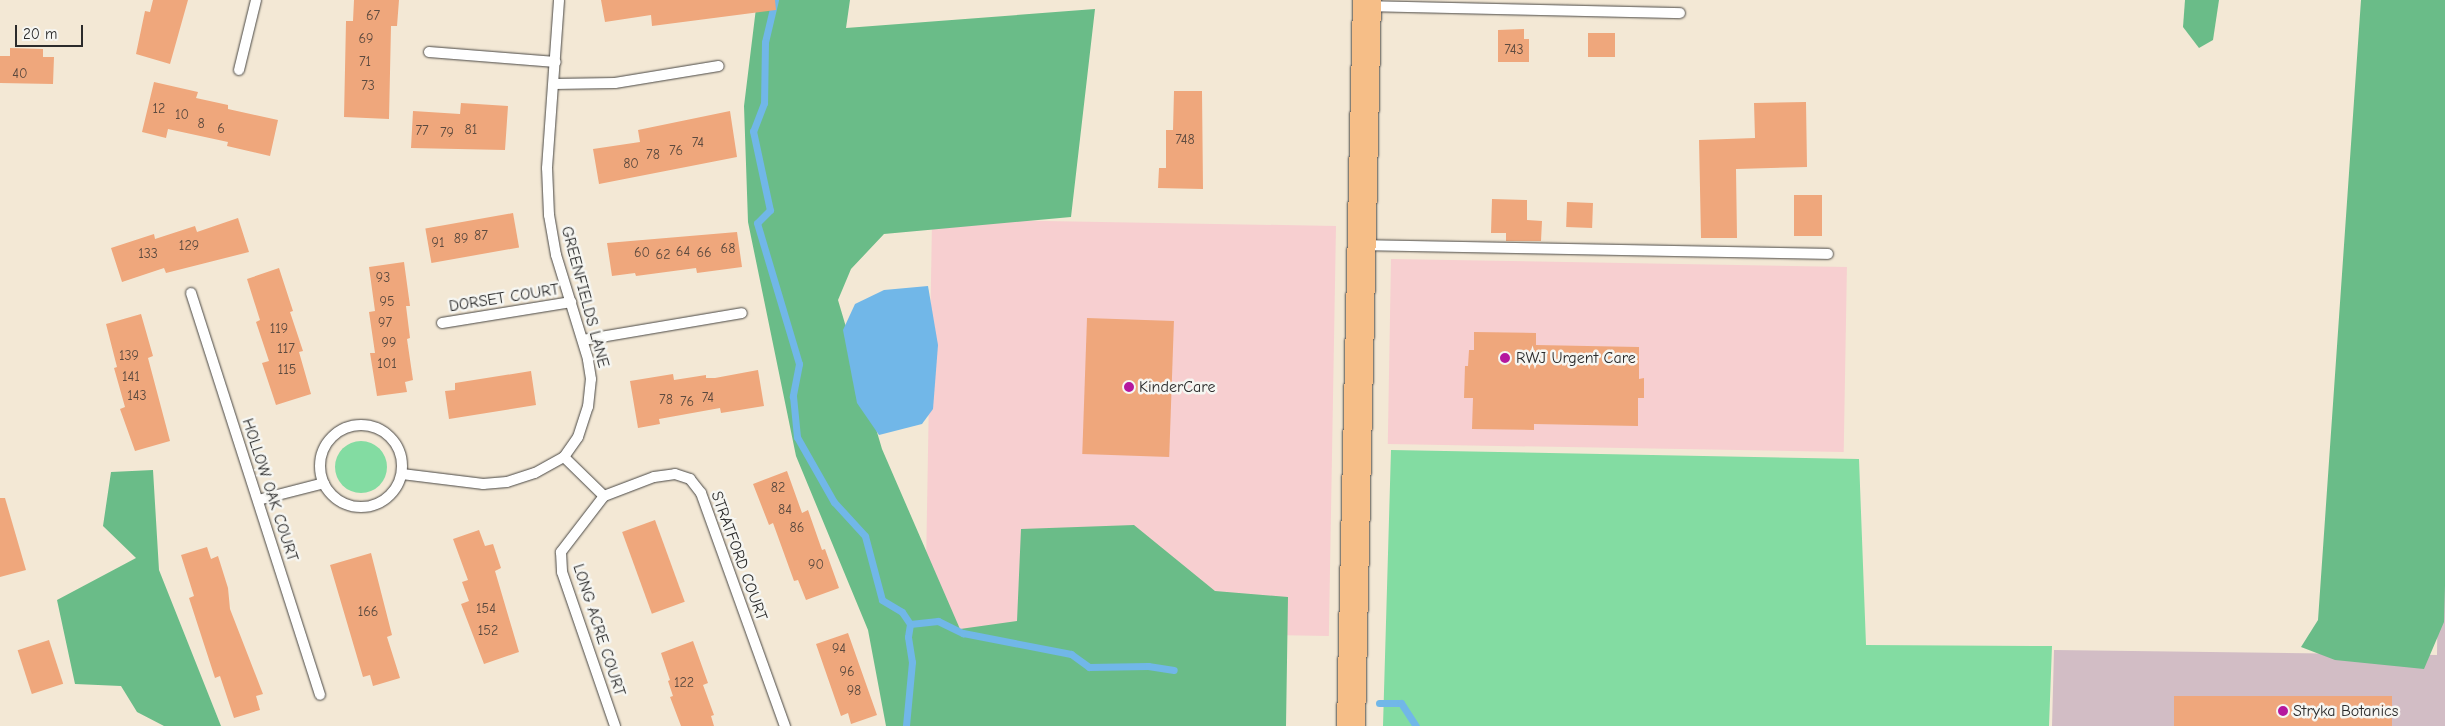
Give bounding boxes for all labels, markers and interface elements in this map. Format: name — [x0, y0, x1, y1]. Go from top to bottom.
house number: 67 — [366, 8, 380, 24]
scale bar — [18, 15, 85, 47]
text: 20 m — [23, 25, 57, 43]
house number: 69 — [358, 31, 374, 47]
house number: 743 — [1504, 42, 1524, 58]
house number: 71 — [359, 54, 371, 70]
house number: 40 — [12, 66, 28, 82]
house number: 73 — [361, 78, 375, 94]
house number: 12 — [153, 101, 165, 117]
house number: 10 — [175, 107, 189, 123]
house number: 8 — [197, 116, 205, 132]
house number: 6 — [217, 121, 225, 137]
house number: 81 — [465, 122, 477, 138]
house number: 77 — [415, 123, 429, 139]
house number: 79 — [440, 125, 454, 141]
house number: 748 — [1175, 132, 1195, 148]
house number: 74 — [692, 135, 704, 151]
house number: 76 — [669, 143, 683, 159]
house number: 78 — [646, 147, 660, 163]
house number: 80 — [623, 156, 639, 172]
street label: GREENFIELDS LANE — [557, 224, 613, 370]
house number: 87 — [474, 228, 488, 244]
house number: 89 — [454, 231, 468, 247]
house number: 91 — [432, 235, 444, 251]
house number: 129 — [179, 238, 199, 254]
house number: 68 — [721, 241, 735, 257]
house number: 64 — [676, 244, 690, 260]
house number: 60 — [634, 245, 650, 261]
house number: 66 — [696, 245, 712, 261]
house number: 133 — [138, 246, 158, 262]
house number: 62 — [656, 247, 670, 263]
house number: 93 — [376, 270, 390, 286]
street label: DORSET COURT — [448, 280, 560, 316]
house number: 95 — [379, 294, 395, 310]
house number: 97 — [378, 315, 392, 331]
house number: 119 — [270, 321, 288, 337]
house number: 99 — [382, 335, 396, 351]
house number: 117 — [277, 341, 295, 357]
house number: 139 — [119, 348, 139, 364]
place label: RWJ Urgent Care — [1516, 348, 1636, 368]
marker: RWJ Urgent Care — [1498, 351, 1512, 365]
house number: 101 — [377, 356, 397, 372]
house number: 115 — [278, 362, 296, 378]
house number: 141 — [122, 369, 140, 385]
place label: KinderCare — [1139, 377, 1215, 397]
marker: KinderCare — [1123, 381, 1135, 393]
house number: 143 — [127, 388, 147, 404]
house number: 74 — [702, 390, 714, 406]
house number: 78 — [659, 392, 673, 408]
house number: 76 — [680, 394, 694, 410]
street label: HOLLOW OAK COURT — [238, 416, 302, 564]
house number: 82 — [771, 480, 785, 496]
street label: STRATFORD COURT — [707, 489, 771, 623]
house number: 84 — [778, 502, 792, 518]
house number: 86 — [790, 520, 804, 536]
house number: 90 — [808, 557, 824, 573]
street label: LONG ACRE COURT — [569, 562, 629, 698]
house number: 154 — [476, 601, 496, 617]
house number: 166 — [358, 604, 378, 620]
house number: 152 — [478, 623, 498, 639]
house number: 94 — [832, 641, 846, 657]
house number: 96 — [839, 664, 855, 680]
house number: 122 — [674, 675, 694, 691]
house number: 98 — [847, 683, 861, 699]
place label: Stryka Botanics — [2293, 701, 2398, 721]
marker: Stryka Botanics — [2277, 705, 2289, 717]

